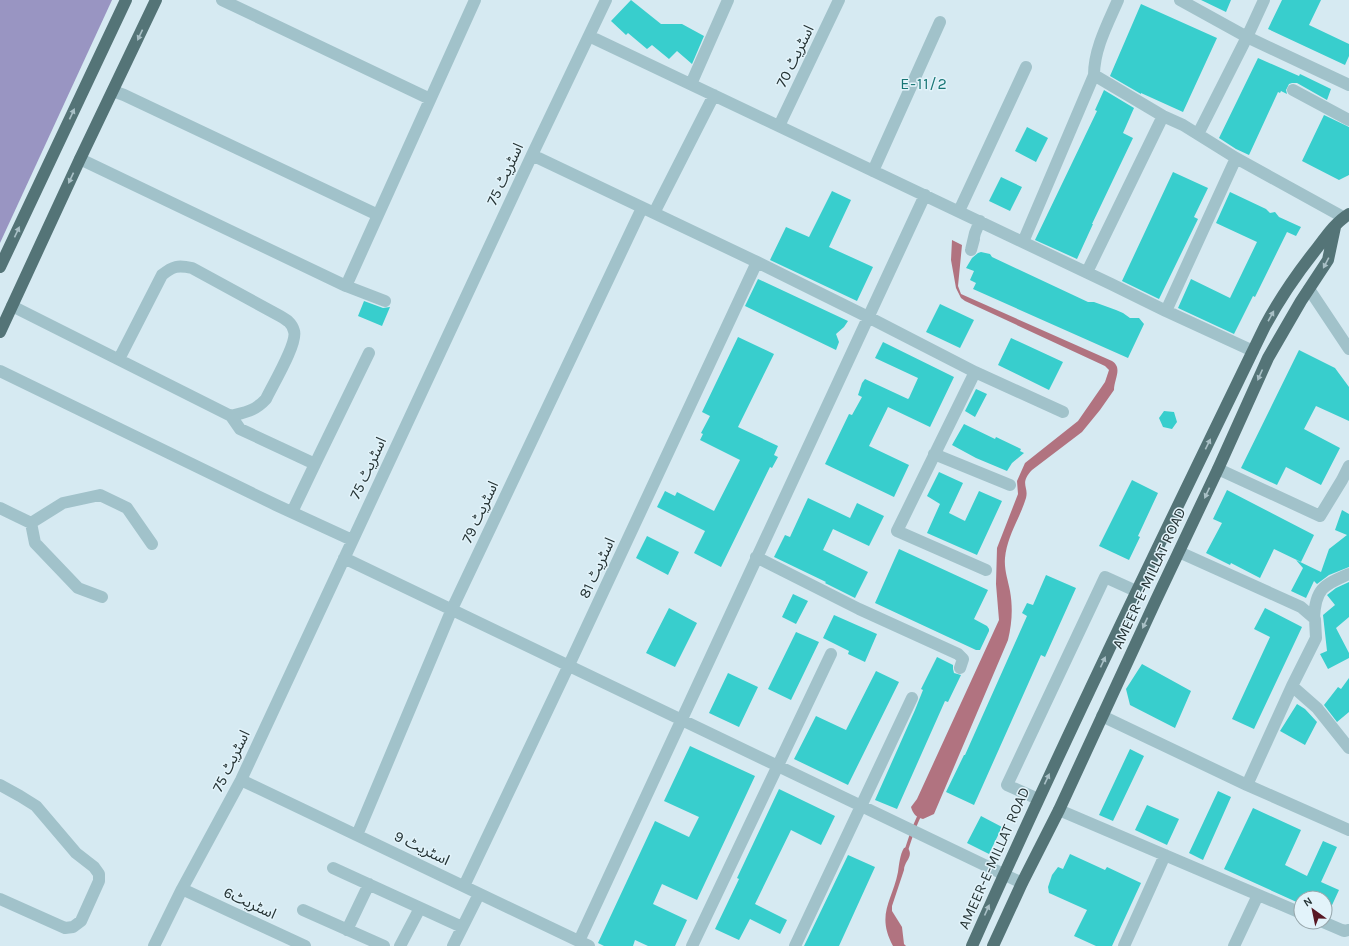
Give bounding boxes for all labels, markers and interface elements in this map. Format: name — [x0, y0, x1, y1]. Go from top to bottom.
street label: اسٹریٹ 70 — [772, 22, 818, 90]
one-way arrow — [137, 30, 143, 41]
district label: E-11/2 — [900, 74, 948, 93]
one-way arrow — [69, 109, 75, 120]
street label: اسٹریٹ 75 — [483, 140, 527, 208]
one-way arrow — [68, 172, 74, 183]
one-way arrow — [14, 226, 20, 237]
one-way arrow — [1323, 257, 1329, 269]
one-way arrow — [1267, 310, 1274, 322]
one-way arrow — [1257, 369, 1263, 381]
street label: اسٹریٹ 75 — [346, 434, 390, 502]
one-way arrow — [1205, 438, 1211, 450]
street label: اسٹریٹ 79 — [458, 478, 502, 546]
one-way arrow — [1204, 488, 1210, 499]
street label: AMEER-E-MILLAT ROAD — [1108, 505, 1190, 651]
street label: اسٹریٹ 81 — [575, 535, 619, 601]
one-way arrow — [1142, 618, 1148, 629]
one-way arrow — [1100, 656, 1106, 667]
street label: اسٹریٹ 75 — [208, 727, 254, 795]
one-way arrow — [1044, 774, 1050, 785]
street label: AMEER-E-MILLAT ROAD — [955, 784, 1033, 932]
street label: اسٹریٹ 9 — [391, 827, 453, 869]
street label: اسٹریٹ6 — [221, 883, 279, 923]
north arrow — [1293, 890, 1333, 930]
text: N — [1301, 894, 1315, 910]
one-way arrow — [985, 904, 991, 916]

